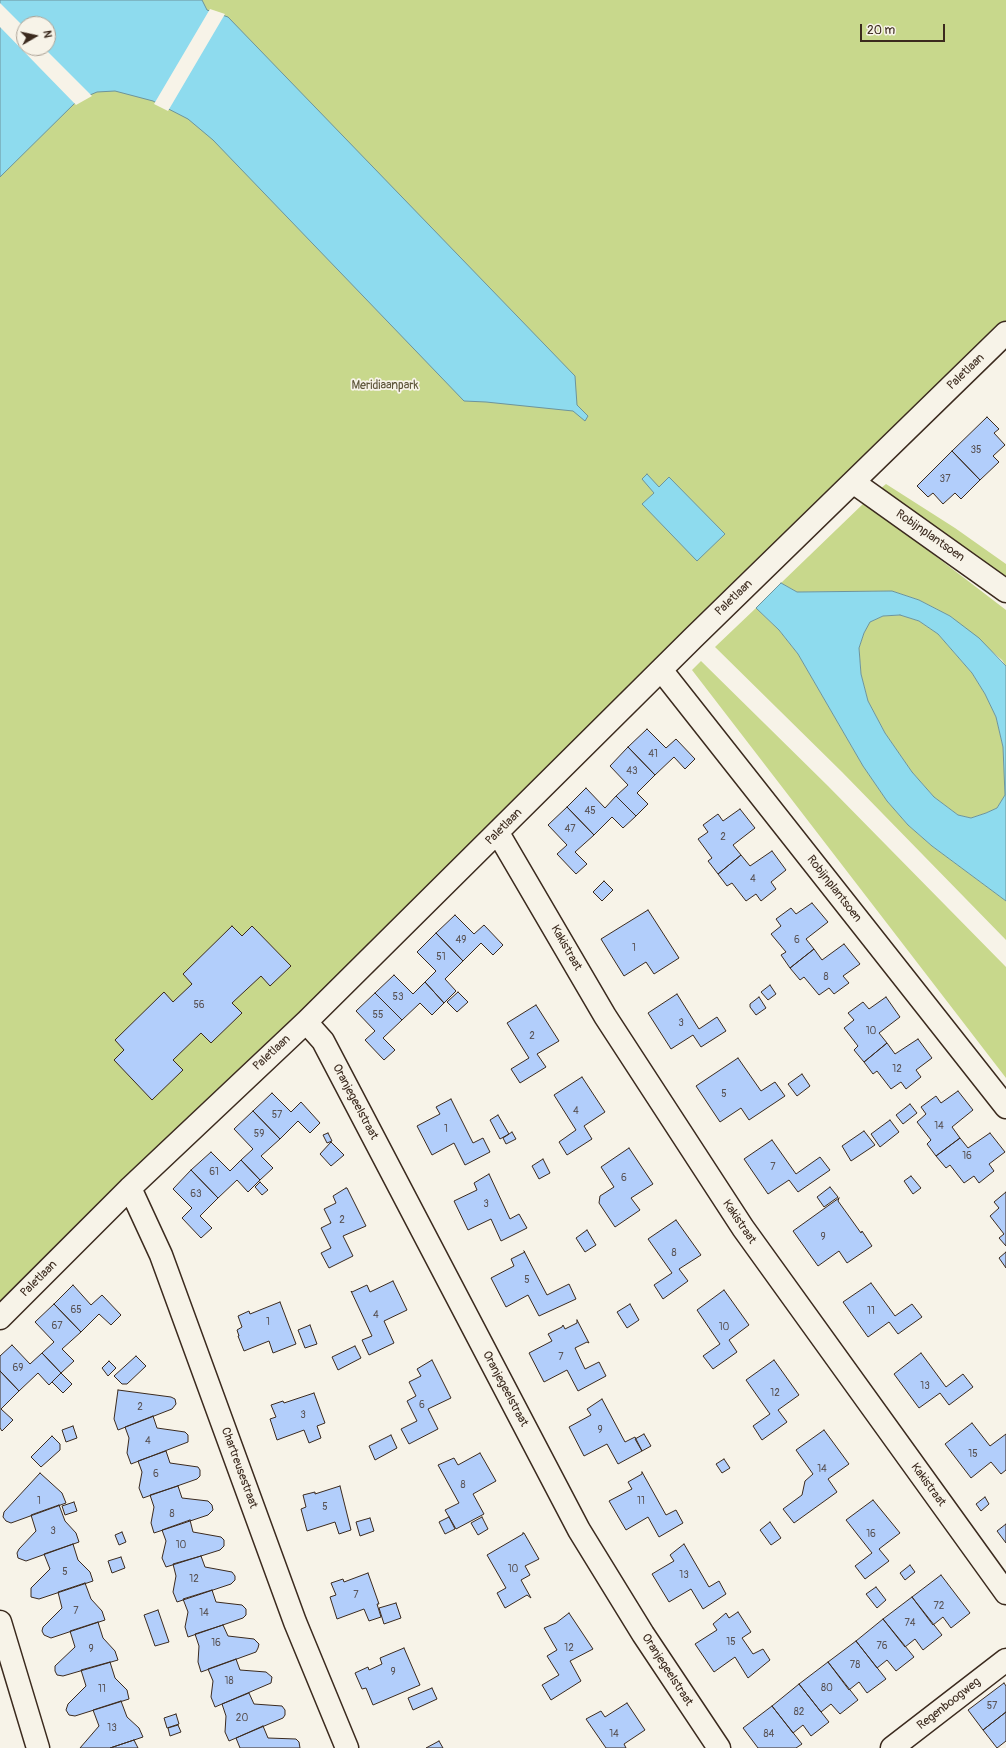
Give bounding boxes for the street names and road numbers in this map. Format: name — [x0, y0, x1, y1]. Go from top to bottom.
street label: Paletlaan — [945, 351, 987, 393]
street label: Robijnplantsoen — [893, 507, 967, 565]
street label: Paletlaan — [713, 577, 755, 619]
street label: Paletlaan — [483, 806, 525, 848]
street label: Robijnplantsoen — [803, 853, 865, 925]
street label: Kakistraat — [547, 923, 585, 973]
street label: Paletlaan — [250, 1032, 294, 1074]
street label: Oranjegeelstraat — [329, 1062, 381, 1142]
street label: Kakistraat — [719, 1197, 759, 1247]
street label: Paletlaan — [18, 1258, 60, 1300]
street label: Oranjegeelstraat — [479, 1349, 531, 1429]
street label: Chartreusestraat — [218, 1426, 260, 1510]
street label: Kakistraat — [907, 1461, 949, 1509]
street label: Oranjegeelstraat — [638, 1631, 696, 1709]
street label: Regenboogweg — [915, 1675, 983, 1733]

